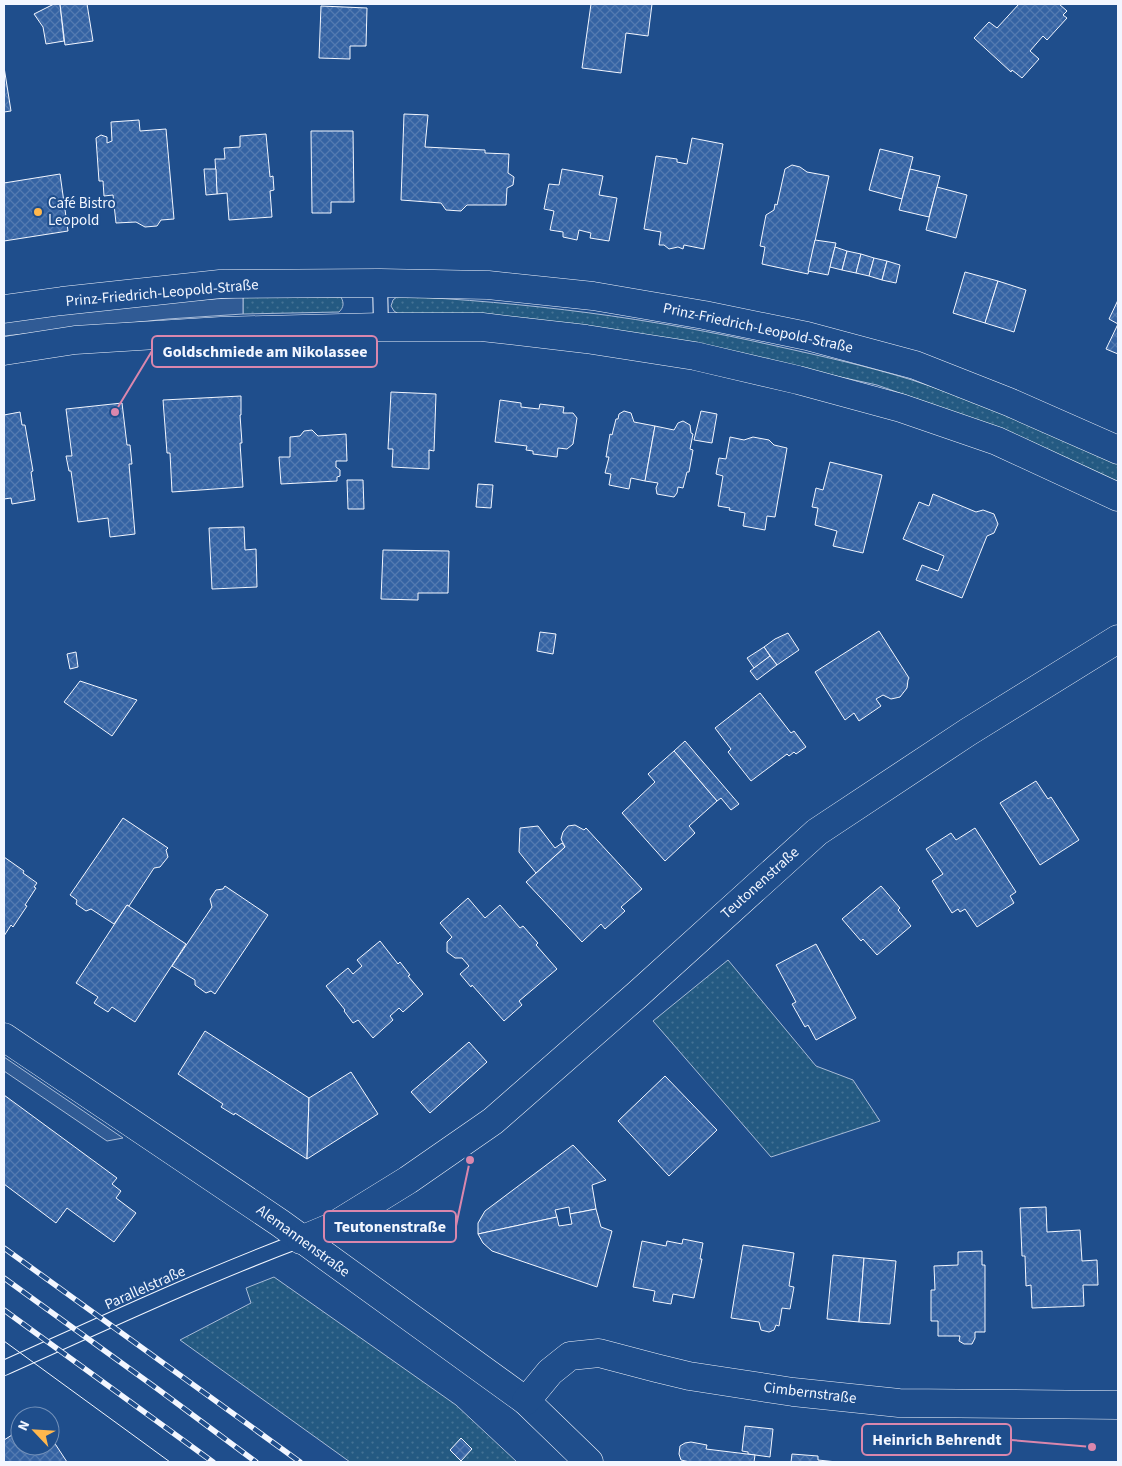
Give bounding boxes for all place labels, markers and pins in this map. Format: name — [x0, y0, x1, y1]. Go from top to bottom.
place label: Café Bistro Leopold — [48, 193, 116, 231]
marker: Café Bistro Leopold — [32, 206, 44, 218]
callout: Goldschmiede am Nikolassee — [152, 336, 377, 367]
callout: Teutonenstraße — [324, 1211, 456, 1242]
callout: Heinrich Behrendt — [862, 1424, 1011, 1455]

